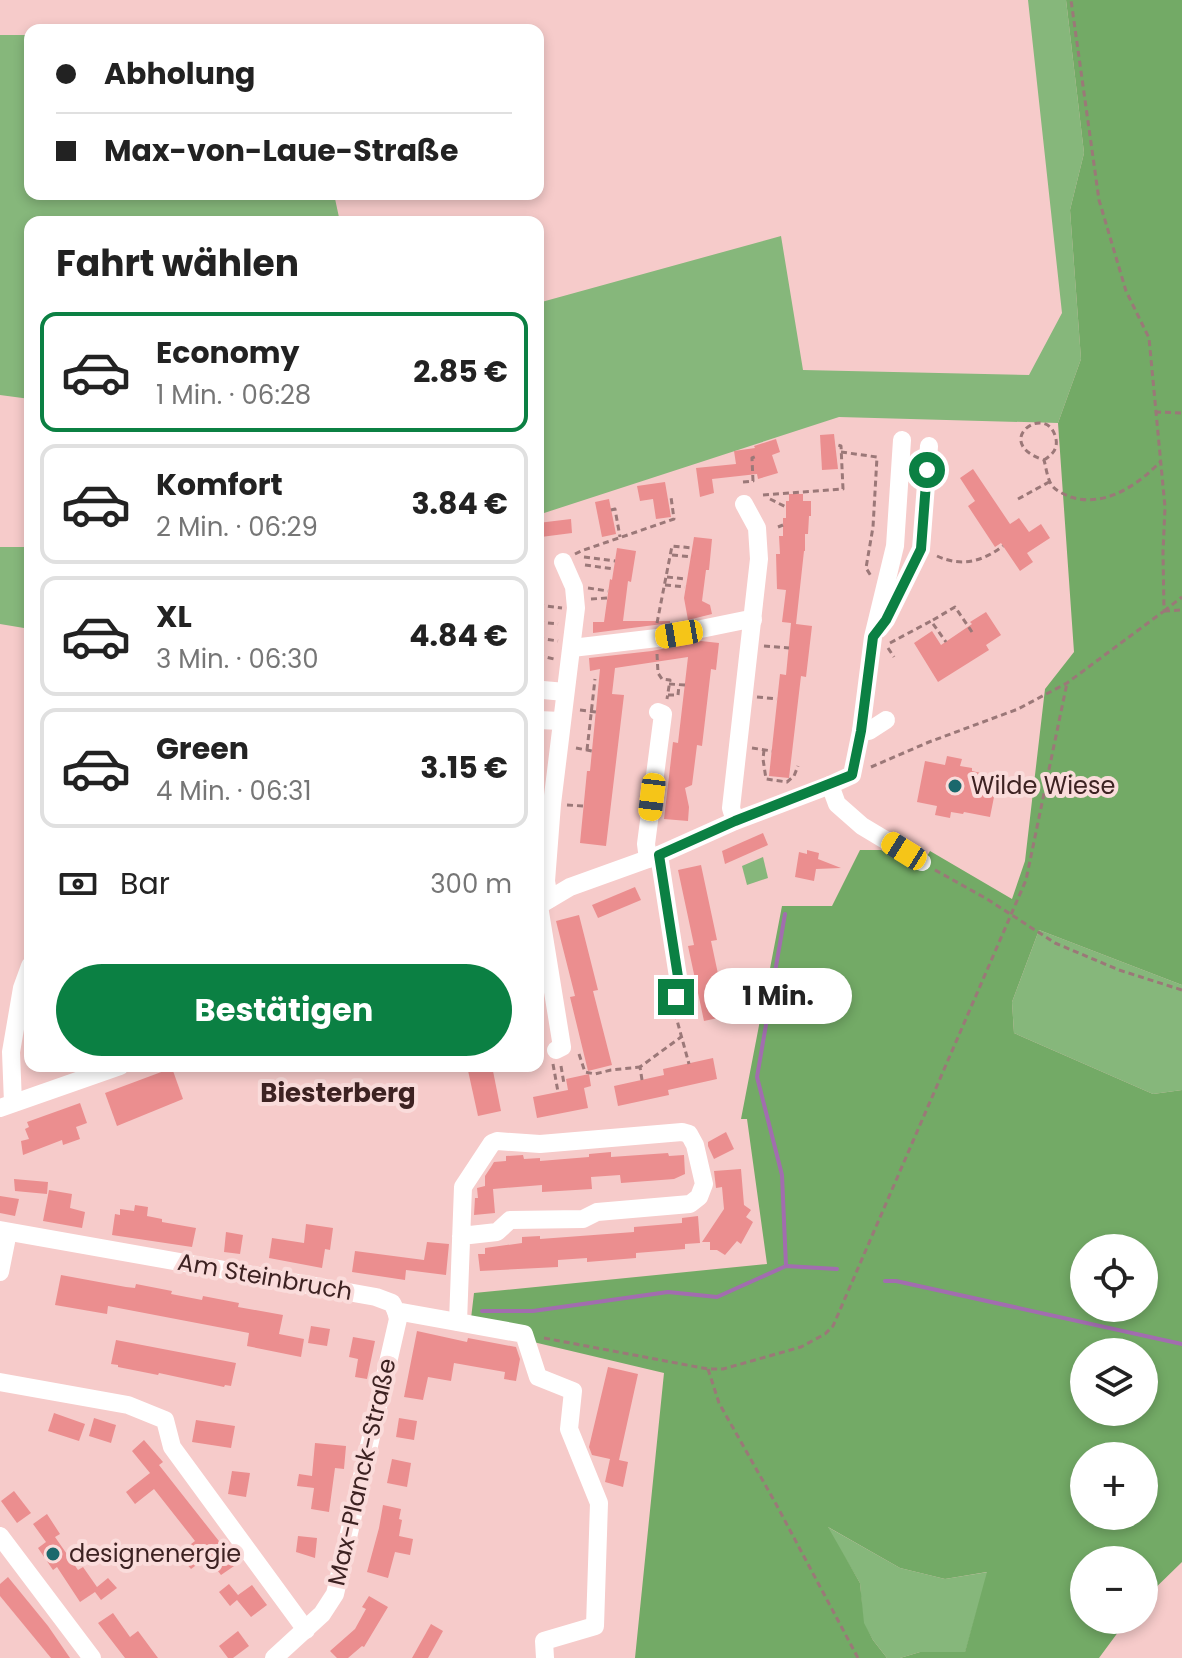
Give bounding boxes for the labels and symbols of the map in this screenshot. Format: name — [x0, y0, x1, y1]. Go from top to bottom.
route start — [909, 452, 945, 488]
car — [653, 618, 705, 650]
place label: Wilde Wiese — [971, 769, 1115, 802]
car — [637, 772, 667, 822]
marker: Wilde Wiese — [946, 777, 964, 795]
car — [877, 828, 931, 874]
callout: 1 Min. — [704, 969, 852, 1025]
route end — [658, 979, 694, 1015]
district label: Biesterberg — [260, 1075, 416, 1111]
street label: Am Steinbruch — [175, 1245, 355, 1308]
street label: Max-Planck-Straße — [319, 1355, 404, 1589]
place label: designenergie — [69, 1537, 241, 1570]
marker: designenergie — [44, 1545, 62, 1563]

